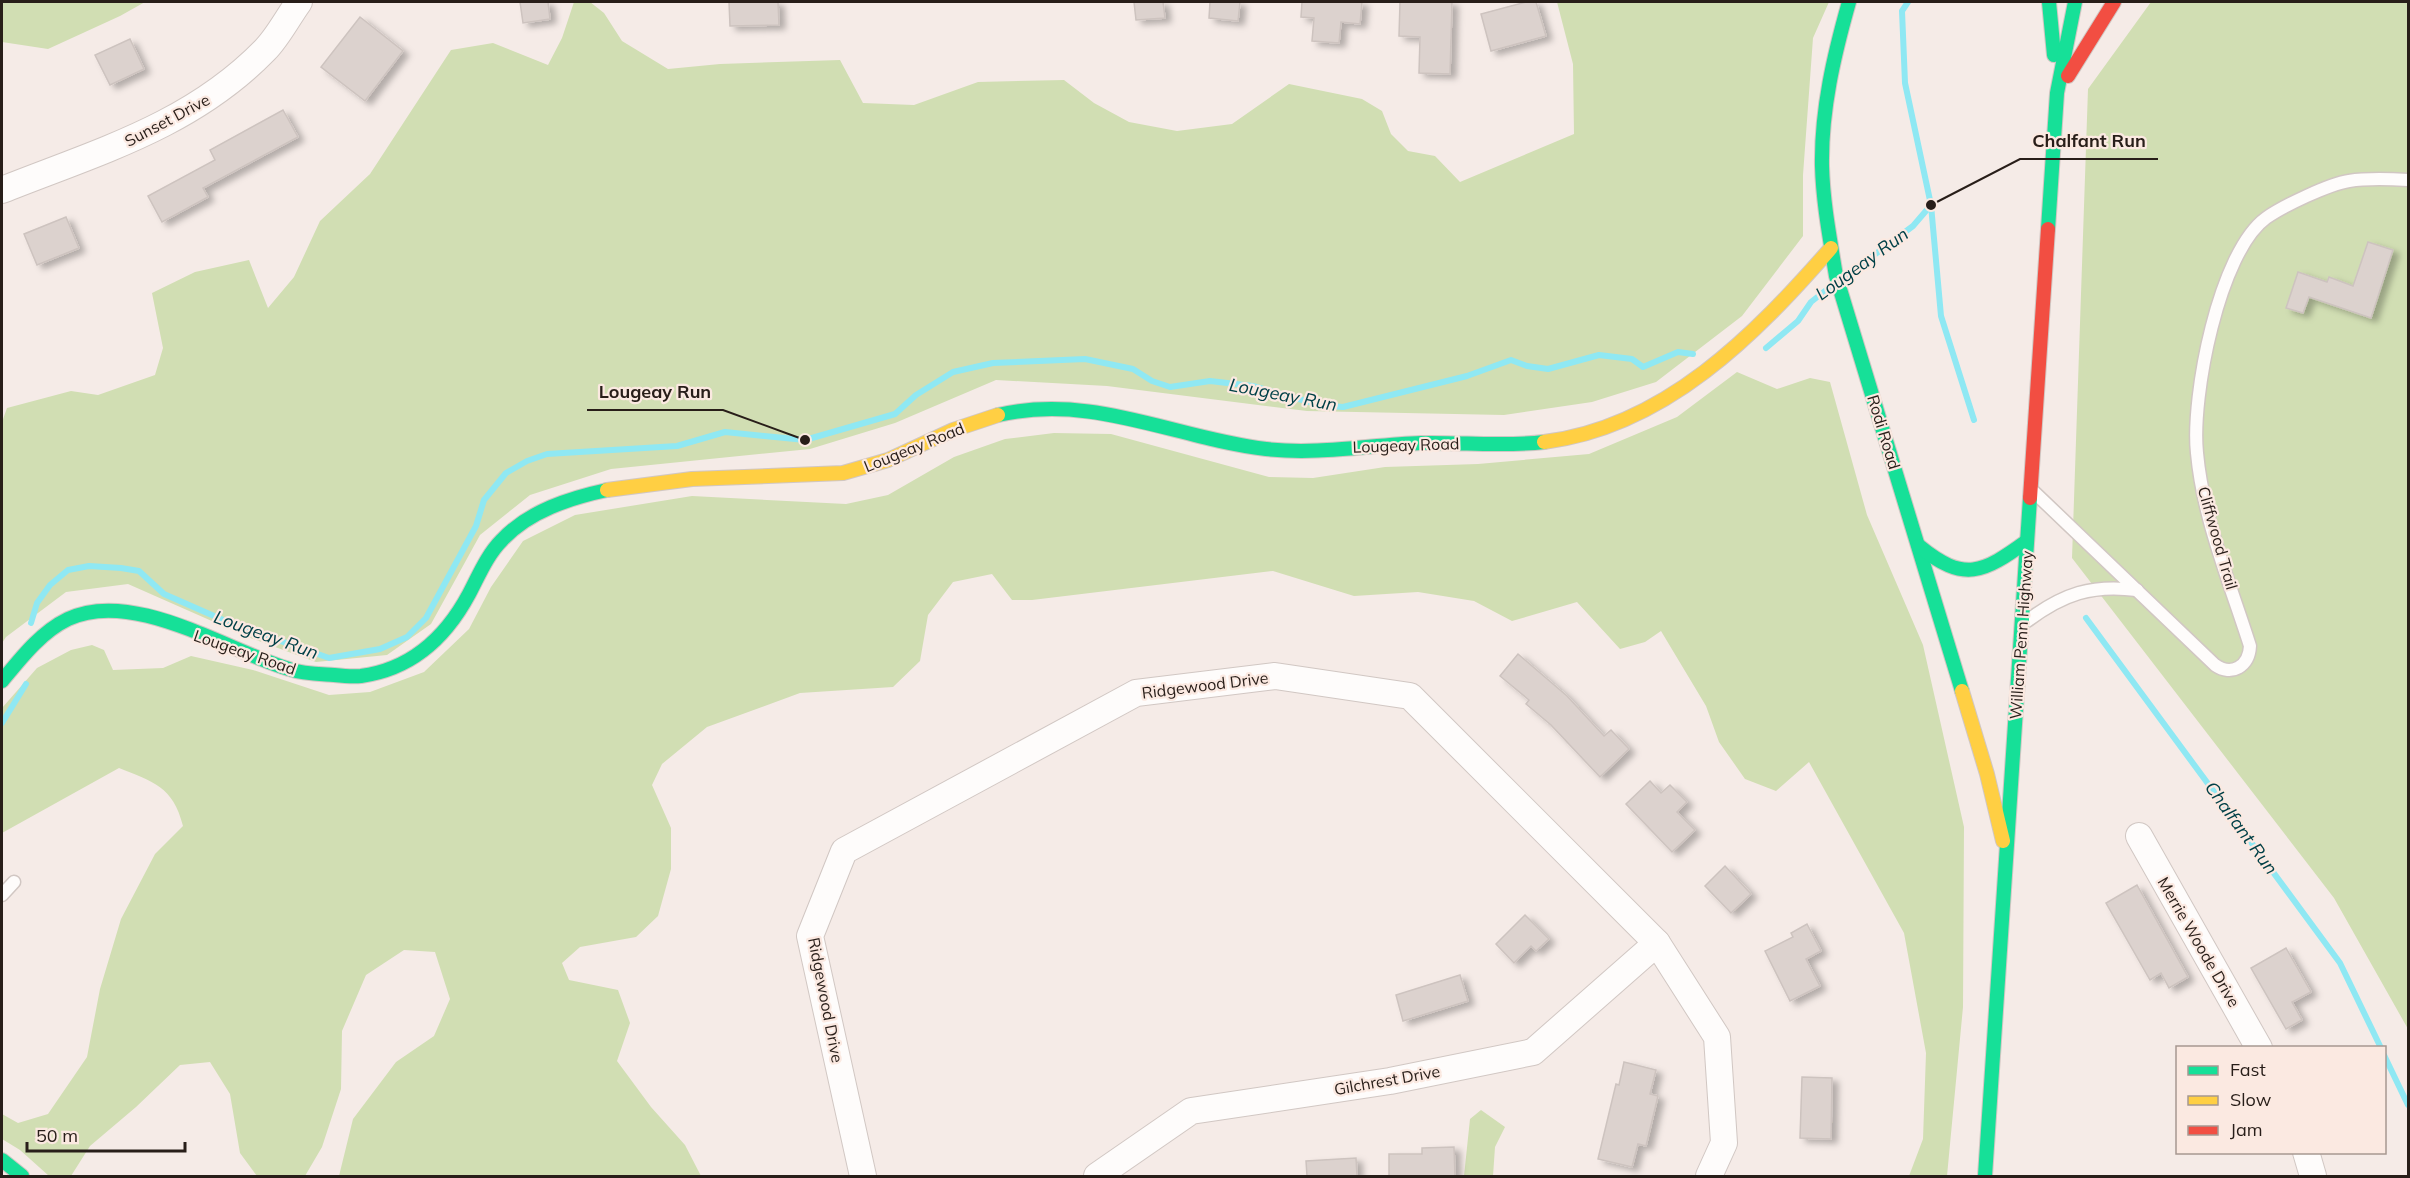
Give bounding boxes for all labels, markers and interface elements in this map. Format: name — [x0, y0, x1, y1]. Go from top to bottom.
street label: Sunset Drive — [121, 89, 213, 151]
callout: Chalfant Run — [2020, 123, 2158, 159]
text: Chalfant Run — [2032, 129, 2146, 152]
water label: Lougeay Run — [1811, 222, 1913, 305]
water label: Lougeay Run — [1227, 373, 1339, 416]
callout: Lougeay Run — [587, 374, 723, 410]
text: Lougeay Run — [599, 380, 711, 403]
street label: Rodi Road — [1863, 392, 1905, 472]
street label: Lougeay Road — [861, 418, 967, 476]
street label: Lougeay Road — [1352, 433, 1460, 457]
street label: Cliffwood Trail — [2194, 484, 2242, 592]
street label: William Penn Highway — [2005, 549, 2037, 720]
water label: Lougeay Run — [211, 605, 322, 664]
street label: Lougeay Road — [191, 625, 299, 679]
street label: Ridgewood Drive — [1141, 667, 1269, 703]
water label: Chalfant Run — [2200, 777, 2283, 879]
street label: Merrie Woode Drive — [2154, 873, 2244, 1011]
street label: Ridgewood Drive — [804, 936, 848, 1064]
legend — [2176, 1046, 2386, 1154]
text: Fast — [2230, 1058, 2266, 1081]
street label: Gilchrest Drive — [1332, 1061, 1442, 1099]
text: Slow — [2230, 1088, 2272, 1111]
scale bar — [27, 1115, 184, 1153]
text: Jam — [2230, 1118, 2263, 1141]
text: 50 m — [36, 1124, 78, 1147]

